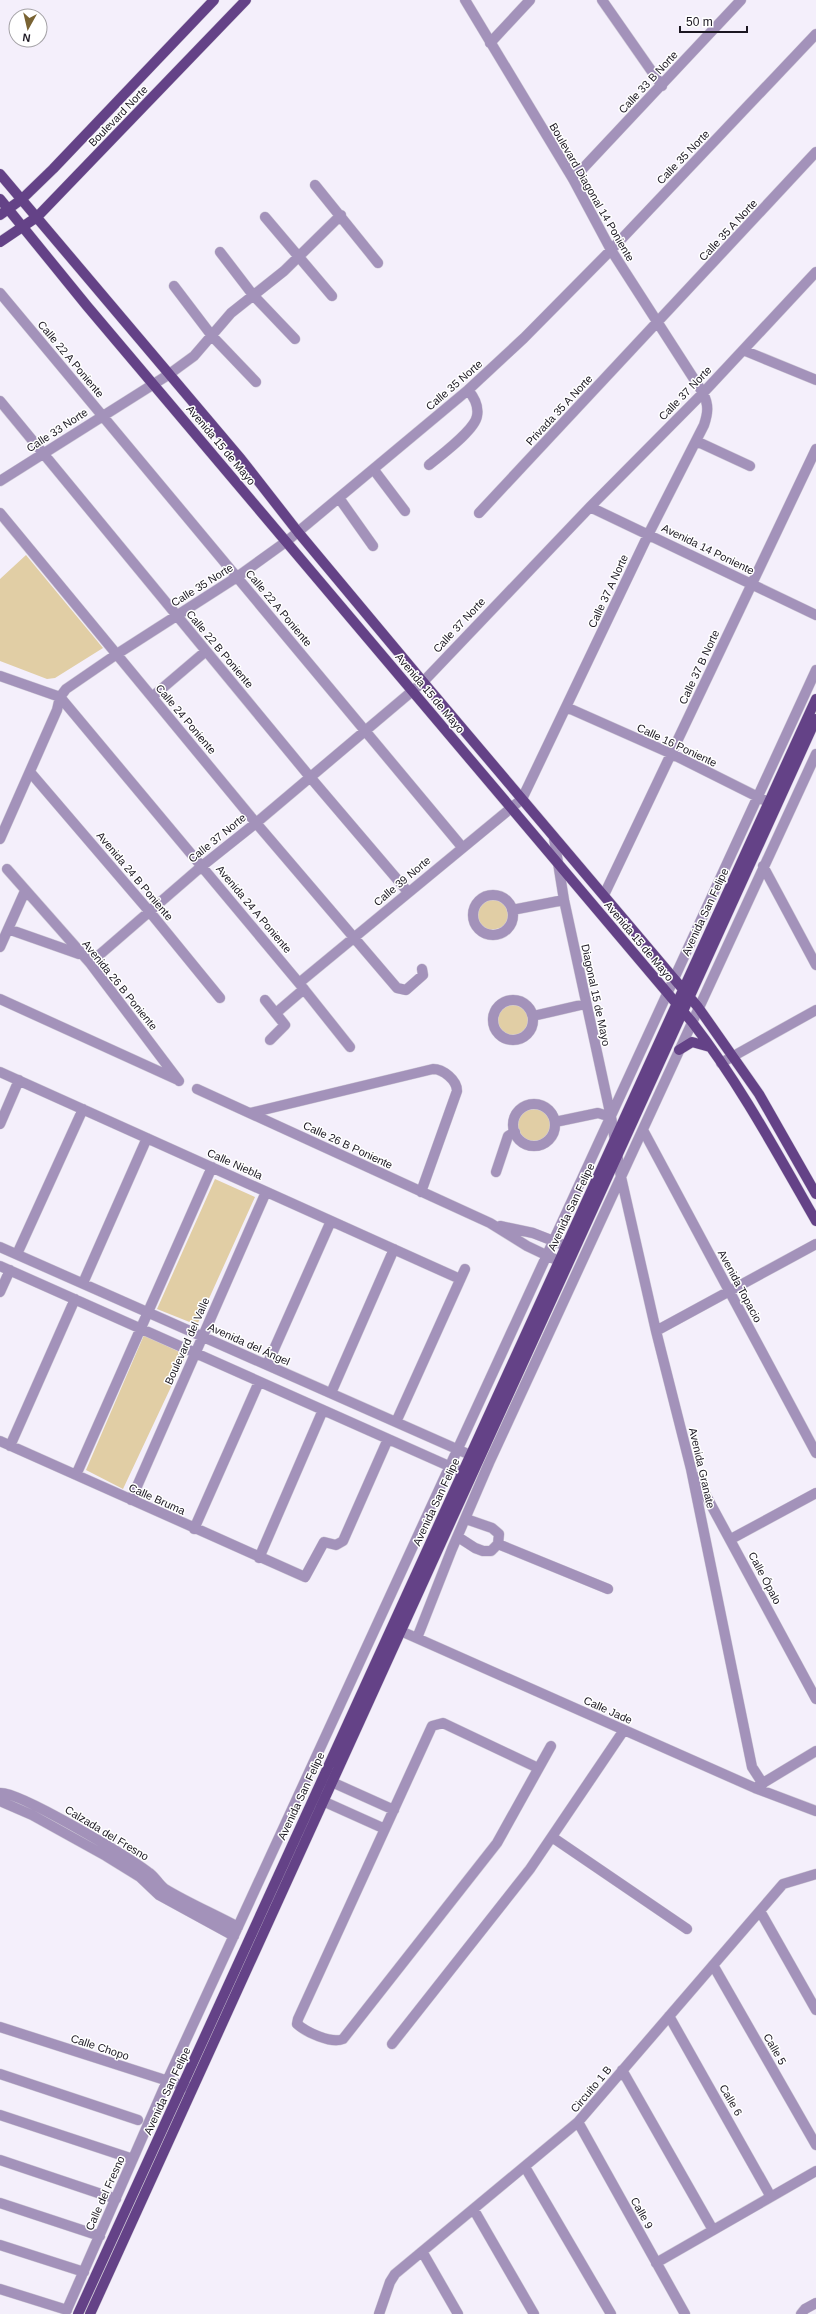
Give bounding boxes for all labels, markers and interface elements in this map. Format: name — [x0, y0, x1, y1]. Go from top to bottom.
north arrow — [8, 8, 48, 48]
scale bar — [680, 8, 747, 34]
text: 50 m — [686, 15, 713, 29]
text: N — [22, 31, 31, 44]
street label: Calle 33 B Norte — [616, 48, 680, 116]
street label: Boulevard Norte — [86, 83, 150, 149]
street label: Boulevard Diagonal 14 Poniente — [547, 121, 637, 263]
street label: Calle 35 Norte — [654, 128, 712, 186]
street label: Calle 35 A Norte — [697, 197, 759, 263]
street label: Calle 22 A Poniente — [36, 318, 106, 400]
street label: Calle 35 Norte — [424, 357, 484, 413]
street label: Calle 37 Norte — [656, 364, 714, 422]
street label: Privada 35 A Norte — [523, 372, 595, 448]
street label: Avenida 15 de Mayo — [184, 403, 258, 487]
street label: Calle 33 Norte — [24, 406, 90, 454]
street label: Avenida 14 Poniente — [660, 521, 756, 577]
street label: Calle 37 A Norte — [586, 552, 630, 630]
street label: Calle 35 Norte — [169, 561, 235, 609]
street label: Calle 22 A Poniente — [244, 567, 314, 649]
street label: Calle 37 Norte — [431, 595, 487, 655]
street label: Calle 22 B Poniente — [184, 608, 256, 690]
street label: Calle 37 B Norte — [677, 628, 721, 706]
street label: Avenida 15 de Mayo — [393, 651, 467, 735]
street label: Calle 24 Poniente — [153, 682, 219, 756]
street label: Calle 16 Poniente — [635, 721, 719, 769]
street label: Calle 37 Norte — [186, 811, 248, 865]
street label: Avenida 24 B Poniente — [94, 829, 176, 923]
street label: Calle 39 Norte — [371, 854, 433, 908]
street label: Avenida 24 A Poniente — [214, 863, 294, 955]
street label: Avenida San Felipe — [679, 866, 731, 958]
street label: Avenida 15 de Mayo — [602, 899, 676, 983]
street label: Avenida 26 B Poniente — [80, 938, 160, 1032]
street label: Diagonal 15 de Mayo — [579, 943, 613, 1047]
street label: Calle 26 B Poniente — [301, 1119, 395, 1171]
street label: Calle Niebla — [205, 1146, 265, 1182]
street label: Avenida San Felipe — [545, 1161, 597, 1253]
street label: Avenida Topacio — [716, 1248, 764, 1324]
street label: Boulevard del Valle — [162, 1296, 212, 1386]
street label: Avenida del Ángel — [206, 1321, 292, 1367]
street label: Avenida Granate — [687, 1427, 717, 1509]
street label: Avenida San Felipe — [410, 1456, 462, 1548]
street label: Calle Bruma — [127, 1481, 188, 1517]
street label: Calle Ópalo — [746, 1550, 784, 1606]
street label: Calle Jade — [582, 1694, 634, 1726]
street label: Avenida San Felipe — [275, 1750, 327, 1842]
street label: Calzada del Fresno — [63, 1803, 151, 1863]
street label: Calle 5 — [761, 2031, 789, 2067]
street label: Calle Chopo — [69, 2032, 131, 2062]
street label: Avenida San Felipe — [141, 2045, 193, 2137]
street label: Circuito 1 B — [568, 2063, 614, 2115]
street label: Calle 6 — [717, 2082, 745, 2118]
street label: Calle del Fresno — [83, 2154, 127, 2232]
street label: Calle 9 — [628, 2195, 656, 2231]

